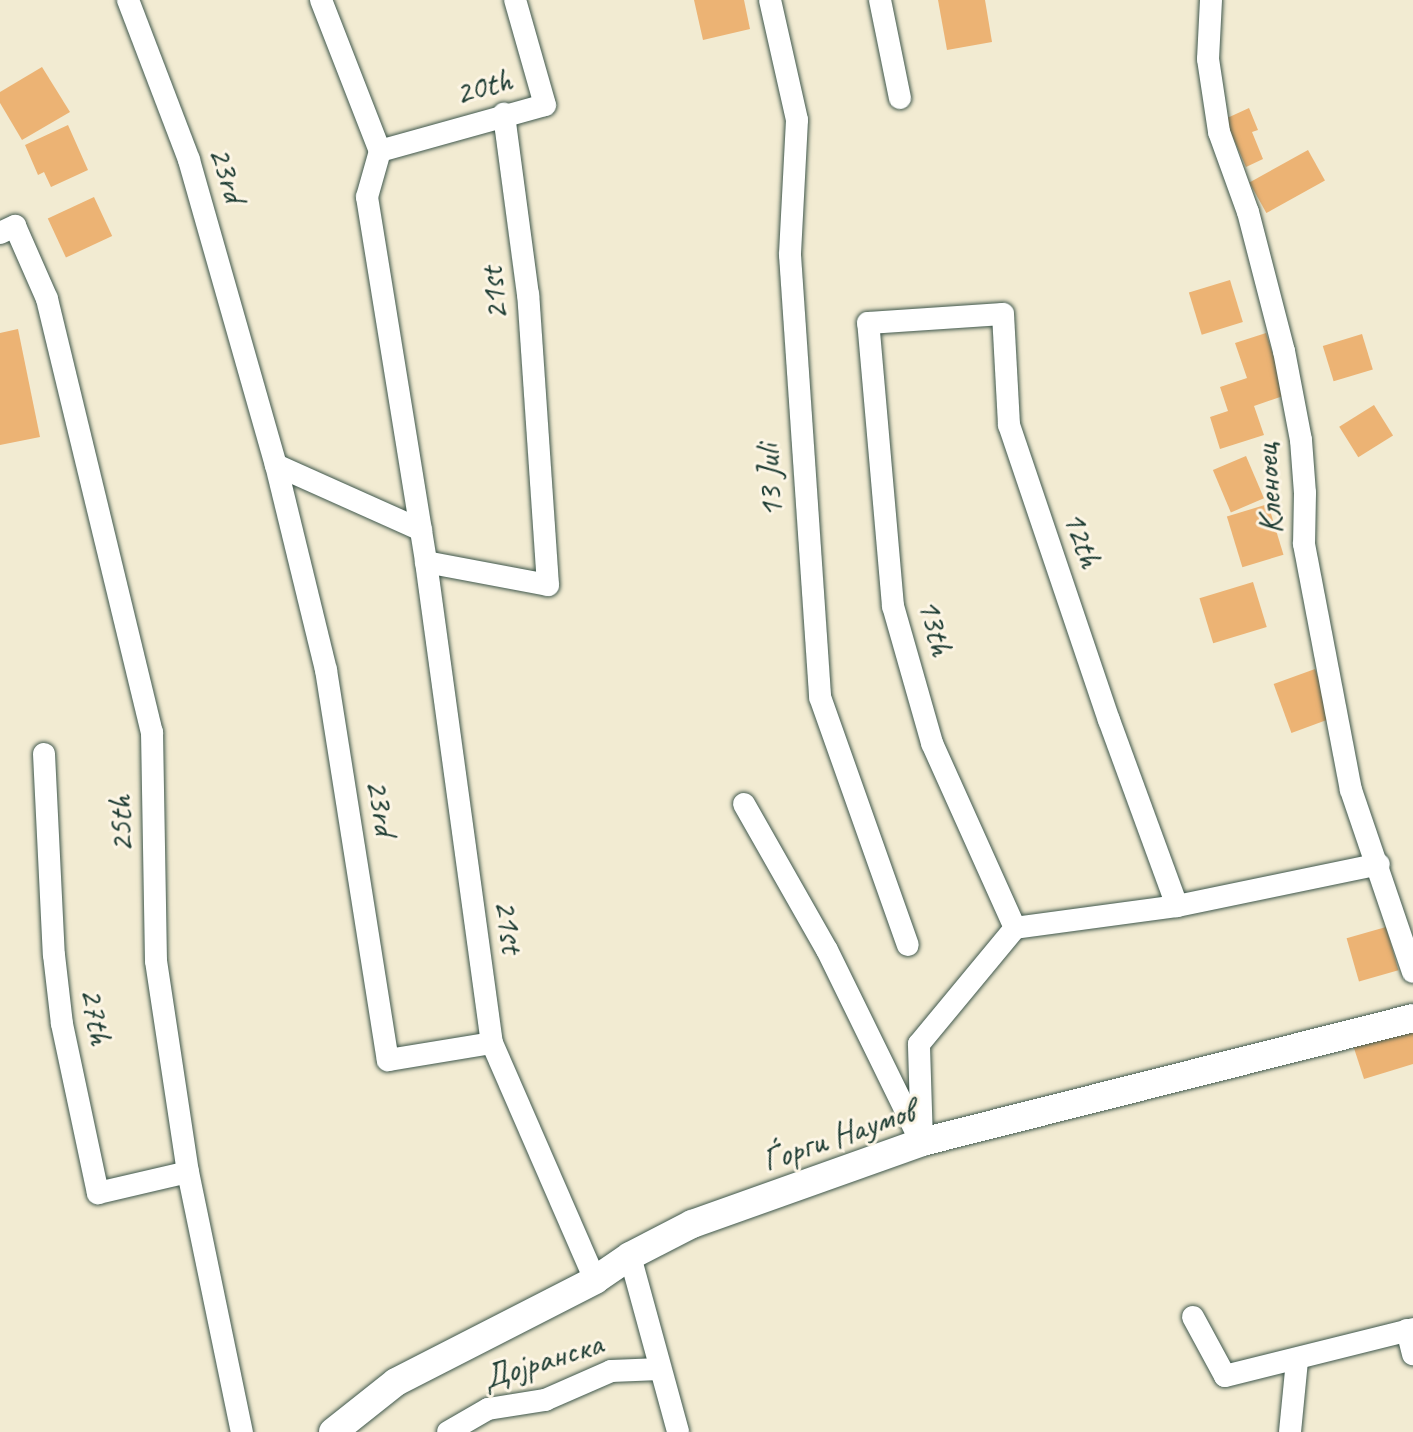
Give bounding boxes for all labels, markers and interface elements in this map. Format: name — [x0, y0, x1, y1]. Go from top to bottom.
street label: 20th — [450, 59, 516, 113]
street label: 23rd — [200, 141, 256, 207]
street label: 21st — [470, 265, 516, 323]
street label: 13 Juli — [747, 443, 791, 519]
street label: Кленоец — [1245, 443, 1291, 535]
street label: 12th — [1054, 505, 1112, 573]
street label: 13th — [909, 594, 963, 660]
street label: 23rd — [357, 776, 407, 838]
street label: 25th — [99, 795, 141, 853]
street label: 21st — [486, 897, 534, 955]
street label: 27th — [72, 985, 122, 1047]
street label: Ѓорги Наумов — [756, 1090, 920, 1180]
street label: Дојранска — [477, 1322, 607, 1398]

